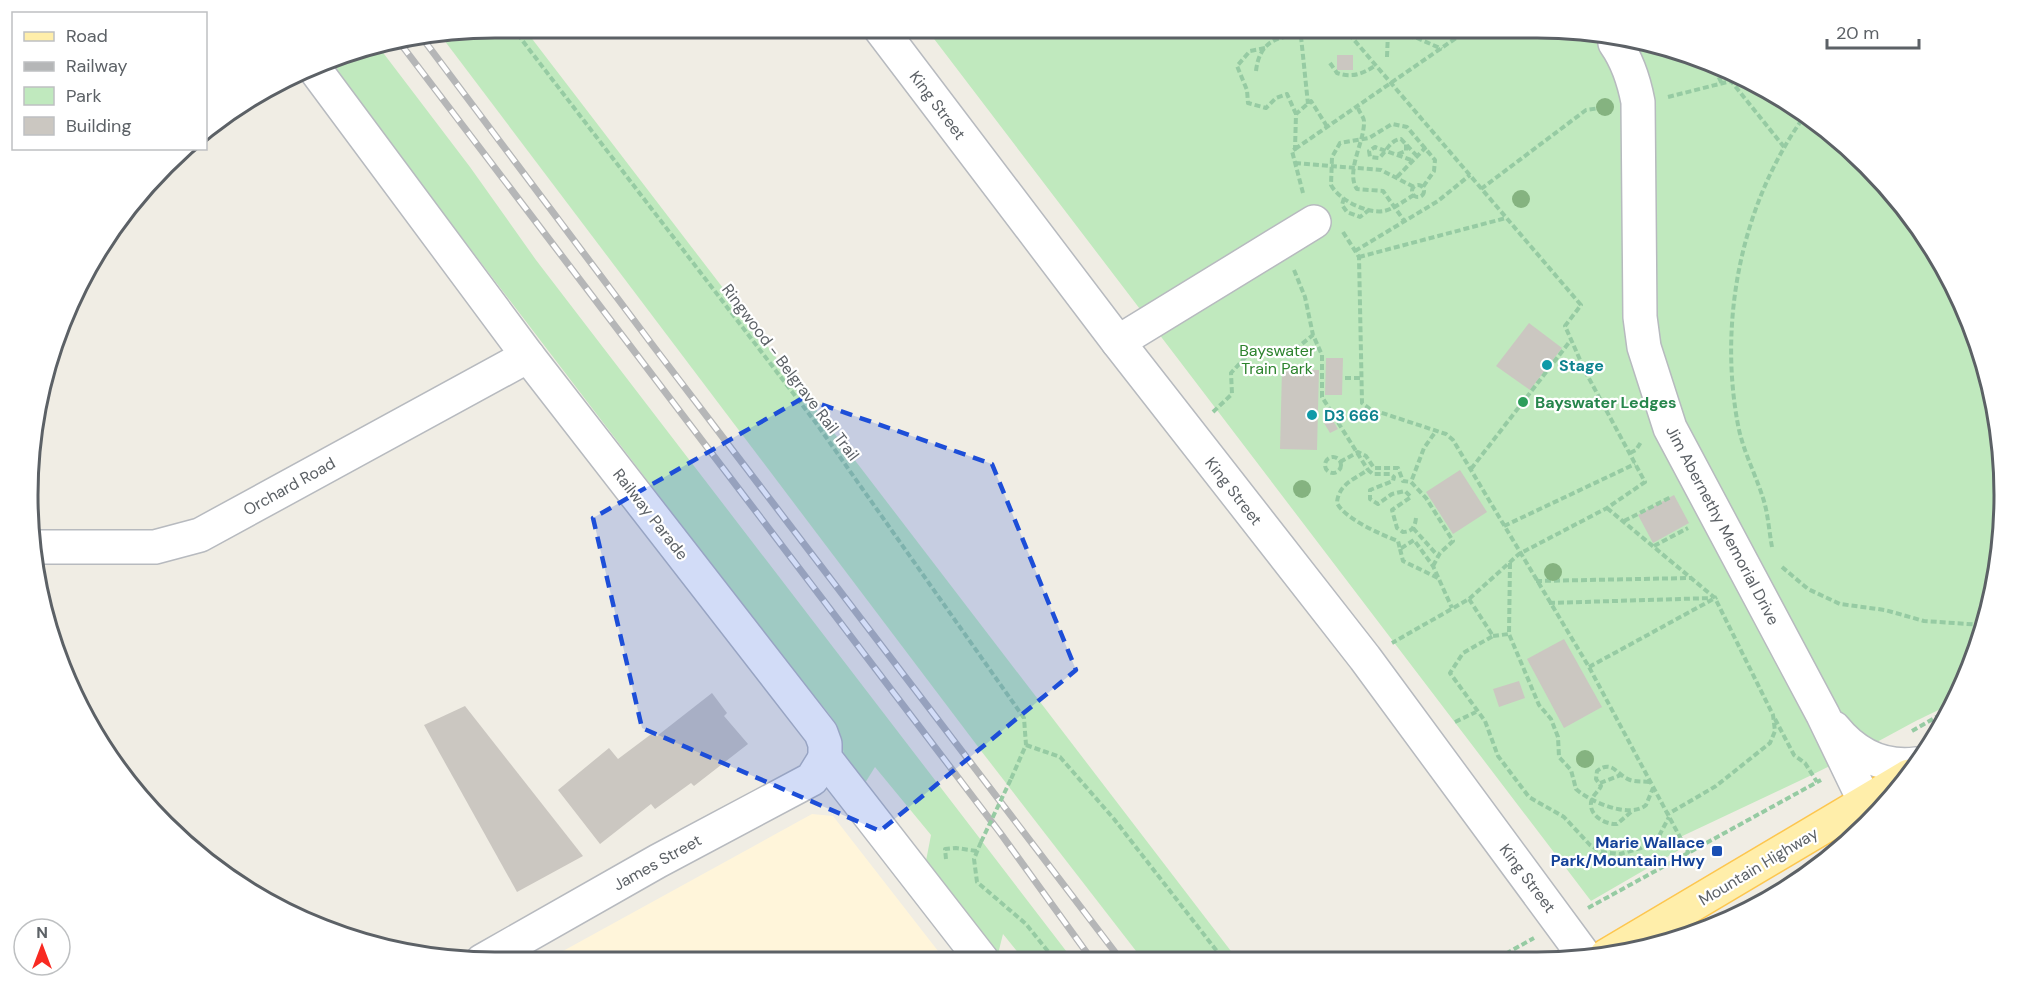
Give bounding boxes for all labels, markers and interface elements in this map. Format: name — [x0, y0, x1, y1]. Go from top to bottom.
legend — [12, 12, 207, 150]
scale bar — [1827, 12, 1918, 50]
text: 20 m — [1836, 21, 1879, 45]
text: Road — [66, 24, 108, 48]
text: Railway — [66, 54, 128, 78]
street label: King Street — [905, 67, 970, 144]
text: Park — [66, 84, 102, 108]
text: Building — [66, 114, 131, 138]
street label: Ringwood - Belgrave Rail Trail — [717, 280, 864, 465]
park label: Bayswater Train Park — [1239, 340, 1315, 379]
place label: Stage — [1559, 355, 1604, 376]
marker: Stage — [1540, 358, 1554, 372]
place label: Bayswater Ledges — [1535, 392, 1677, 413]
marker: Bayswater Ledges — [1516, 395, 1530, 409]
place label: D3 666 — [1324, 405, 1379, 426]
marker: D3 666 — [1305, 408, 1319, 422]
street label: Jim Abernethy Memorial Drive — [1661, 422, 1784, 629]
street label: Orchard Road — [239, 452, 339, 520]
street label: King Street — [1200, 453, 1267, 530]
street label: Railway Parade — [608, 464, 693, 564]
street label: Mountain Highway — [1695, 822, 1822, 910]
street label: James Street — [609, 830, 705, 895]
place label: Marie Wallace Park/Mountain Hwy — [1551, 832, 1705, 871]
street label: King Street — [1495, 840, 1560, 917]
marker: Marie Wallace Park/Mountain Hwy — [1710, 844, 1724, 858]
north arrow — [12, 917, 72, 977]
text: N — [36, 922, 48, 943]

